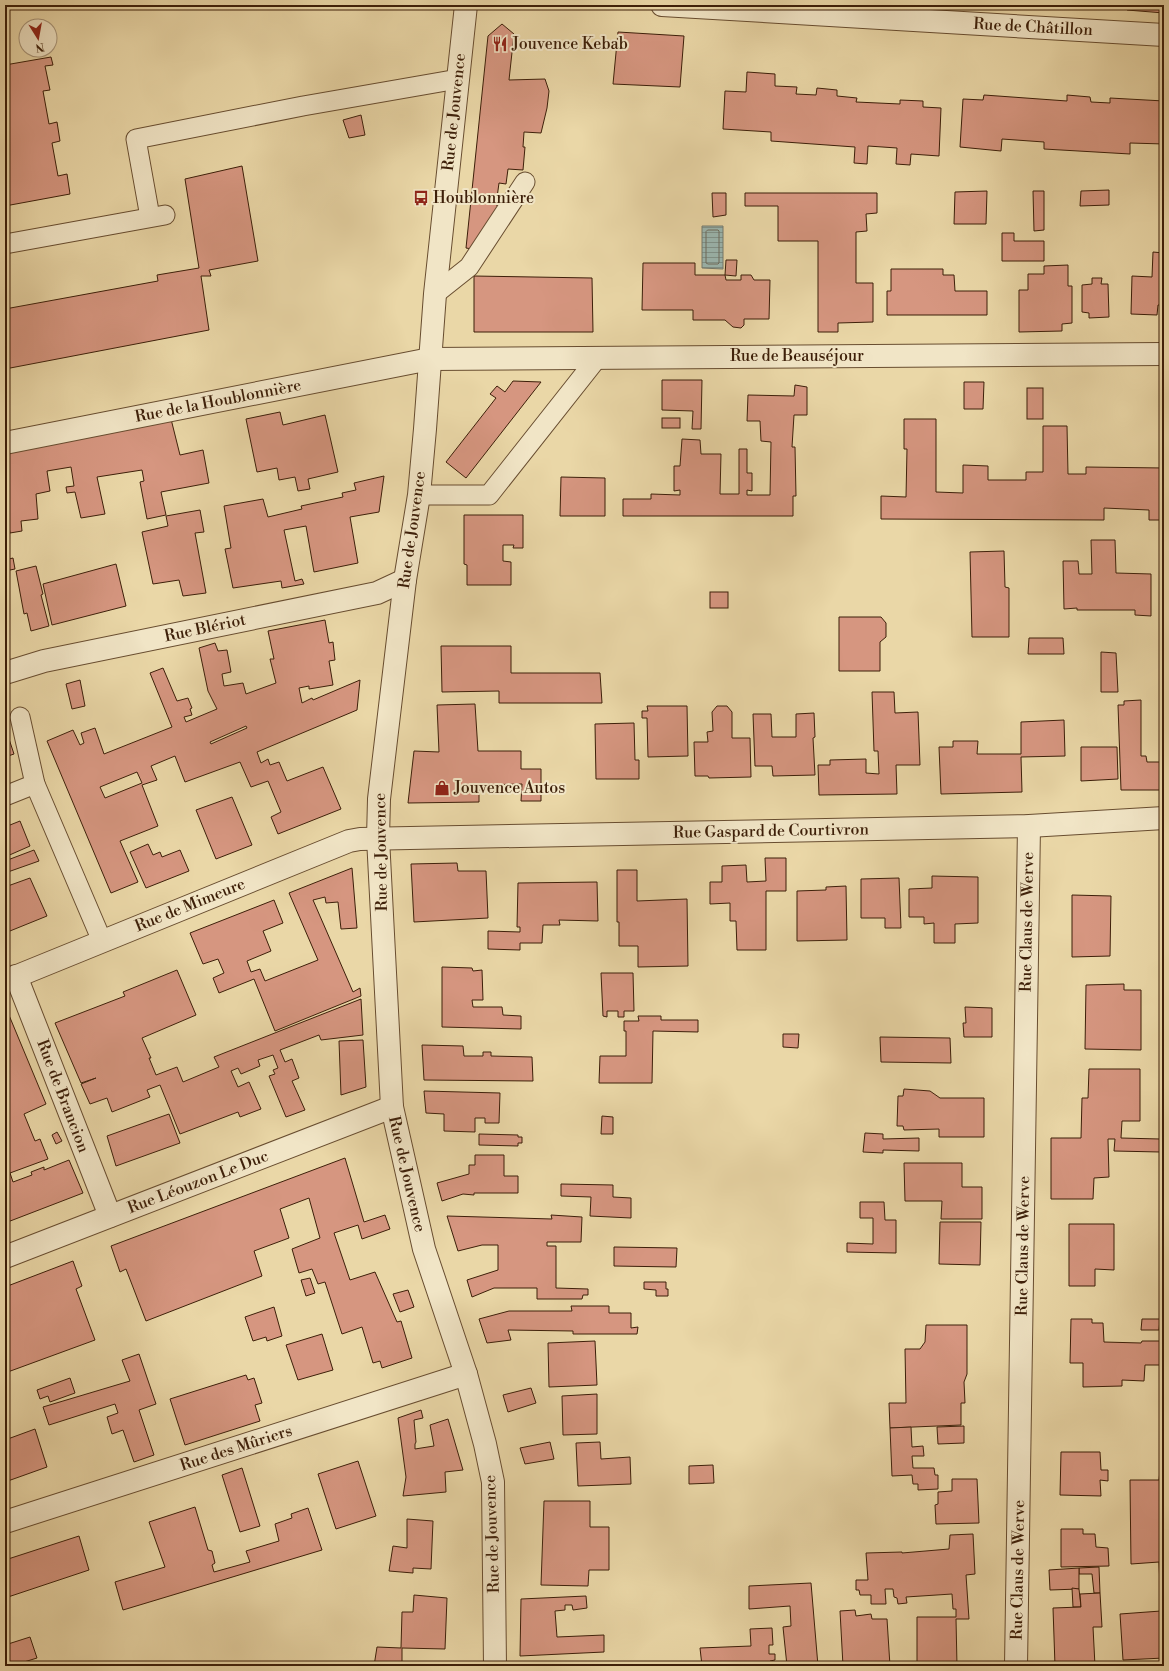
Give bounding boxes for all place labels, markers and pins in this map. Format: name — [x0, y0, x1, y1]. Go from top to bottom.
place label: Jouvence Kebab — [511, 34, 628, 54]
restaurant icon: Jouvence Kebab — [491, 35, 509, 53]
place label: Houblonnière — [433, 188, 534, 208]
bus stop icon: Houblonnière — [412, 189, 430, 207]
place label: Jouvence Autos — [453, 778, 565, 798]
shop icon: Jouvence Autos — [433, 779, 451, 797]

